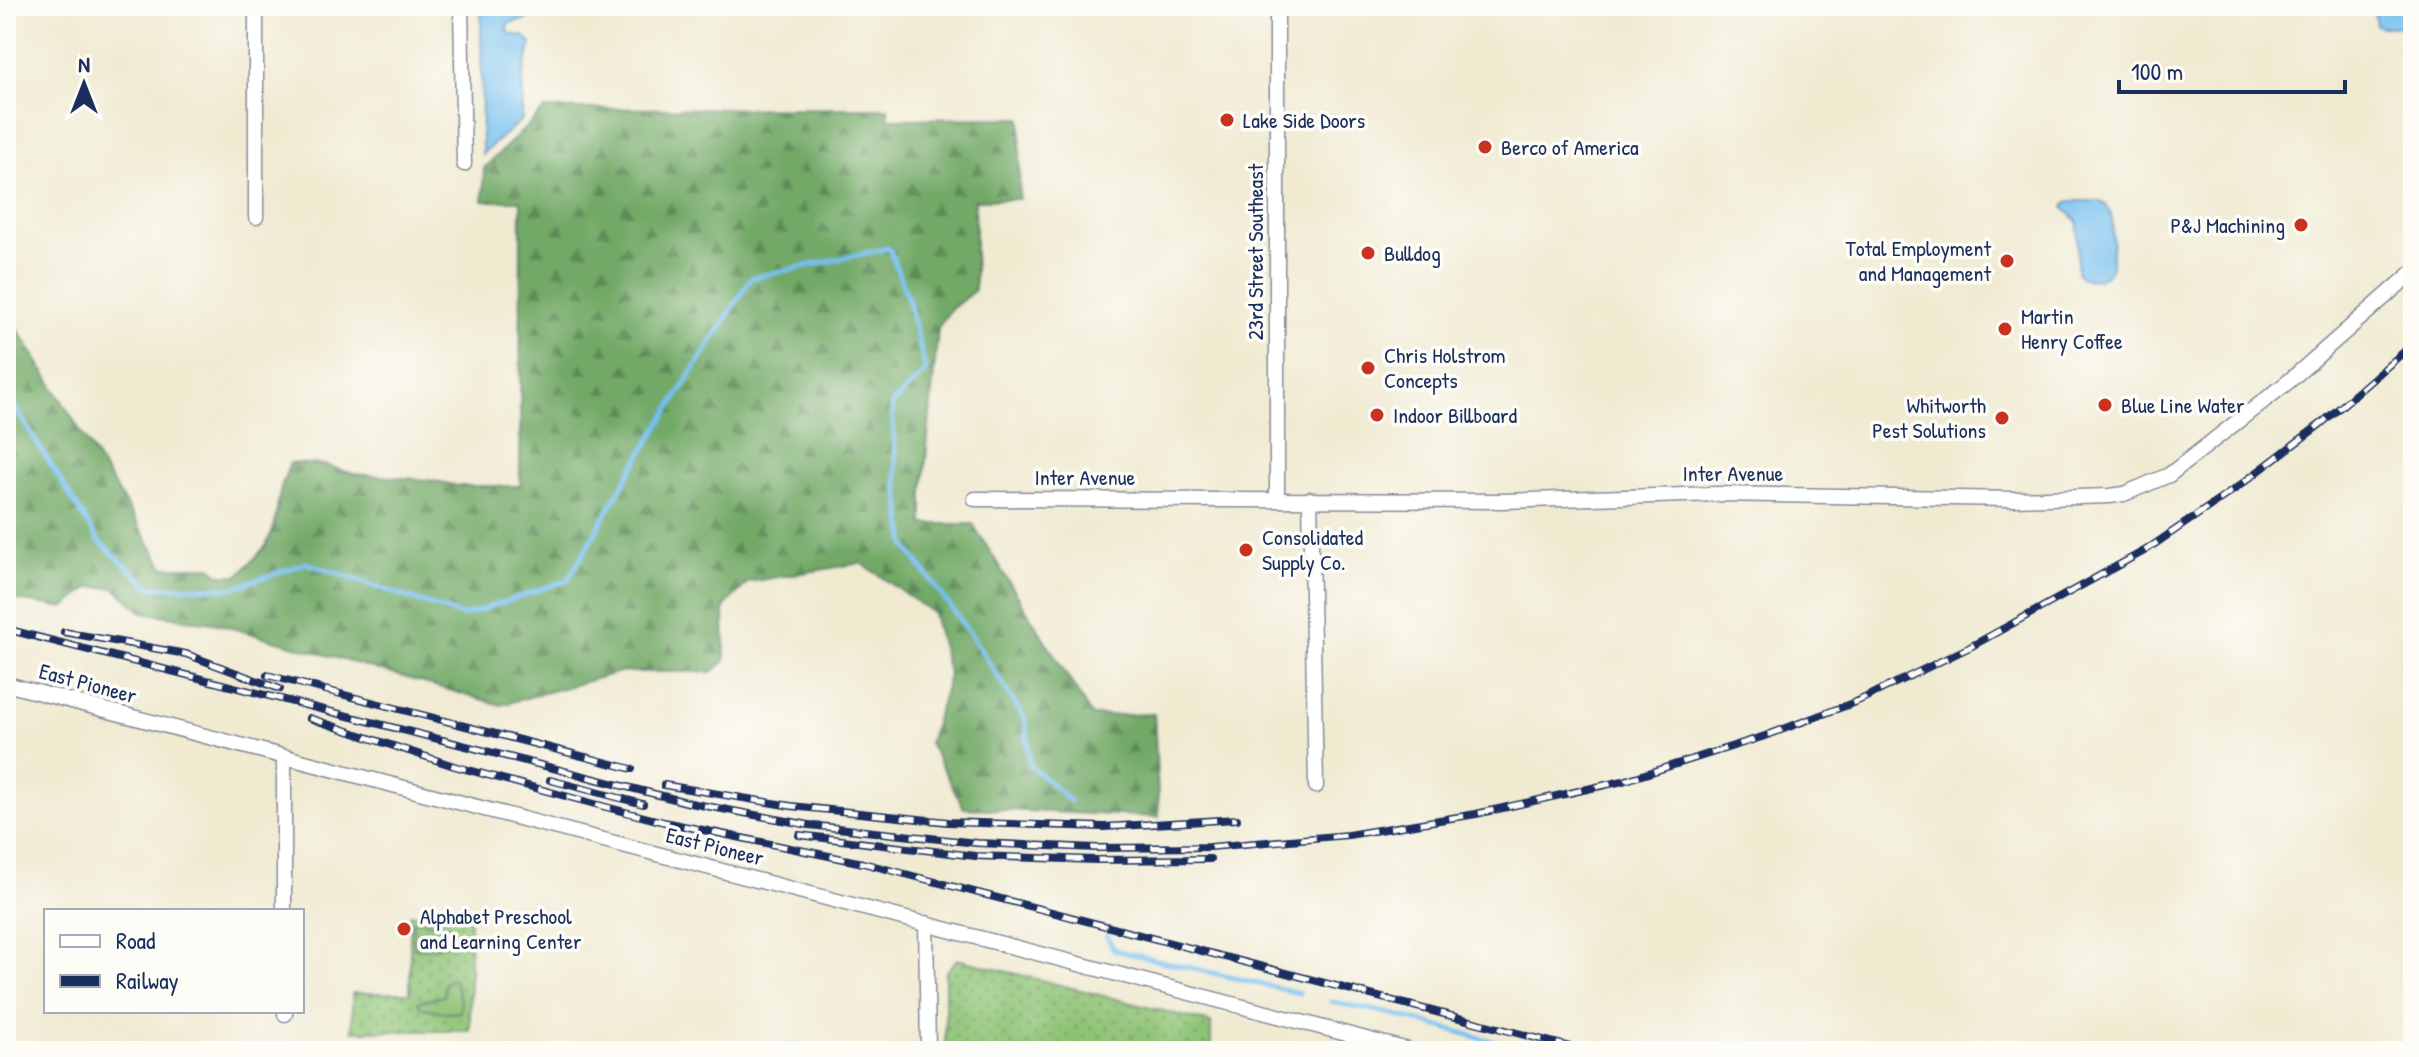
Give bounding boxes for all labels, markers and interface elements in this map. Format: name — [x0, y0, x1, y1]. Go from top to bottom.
north arrow — [44, 44, 124, 124]
scale bar — [2119, 44, 2345, 94]
text: N — [78, 49, 90, 79]
text: 100 m — [2131, 55, 2183, 87]
place label: Lake Side Doors — [1243, 105, 1365, 135]
marker: Lake Side Doors — [1218, 111, 1236, 129]
place label: Berco of America — [1501, 132, 1639, 162]
marker: Berco of America — [1476, 138, 1494, 156]
street label: 23rd Street Southeast — [1240, 163, 1270, 340]
place label: P&J Machining — [2171, 210, 2285, 240]
marker: P&J Machining — [2292, 216, 2310, 234]
place label: Total Employment and Management — [1845, 233, 1991, 288]
place label: Bulldog — [1384, 238, 1441, 268]
marker: Bulldog — [1359, 244, 1377, 262]
marker: Total Employment and Management — [1998, 252, 2016, 270]
place label: Martin Henry Coffee — [2021, 301, 2123, 356]
marker: Martin Henry Coffee — [1996, 320, 2014, 338]
place label: Chris Holstrom Concepts — [1384, 340, 1506, 395]
marker: Chris Holstrom Concepts — [1359, 359, 1377, 377]
place label: Whitworth Pest Solutions — [1872, 390, 1986, 445]
place label: Blue Line Water — [2121, 390, 2245, 420]
marker: Blue Line Water — [2096, 396, 2114, 414]
place label: Indoor Billboard — [1393, 400, 1518, 430]
marker: Indoor Billboard — [1368, 406, 1386, 424]
marker: Whitworth Pest Solutions — [1993, 409, 2011, 427]
street label: Inter Avenue — [1683, 458, 1784, 488]
street label: Inter Avenue — [1035, 462, 1136, 492]
place label: Consolidated Supply Co. — [1262, 522, 1364, 577]
marker: Consolidated Supply Co. — [1237, 541, 1255, 559]
street label: East Pioneer — [36, 656, 141, 711]
street label: East Pioneer — [663, 819, 768, 873]
place label: Alphabet Preschool and Learning Center — [420, 901, 582, 956]
legend — [44, 909, 304, 1013]
marker: Alphabet Preschool and Learning Center — [395, 920, 413, 938]
text: Road — [116, 924, 155, 956]
text: Railway — [116, 964, 179, 996]

